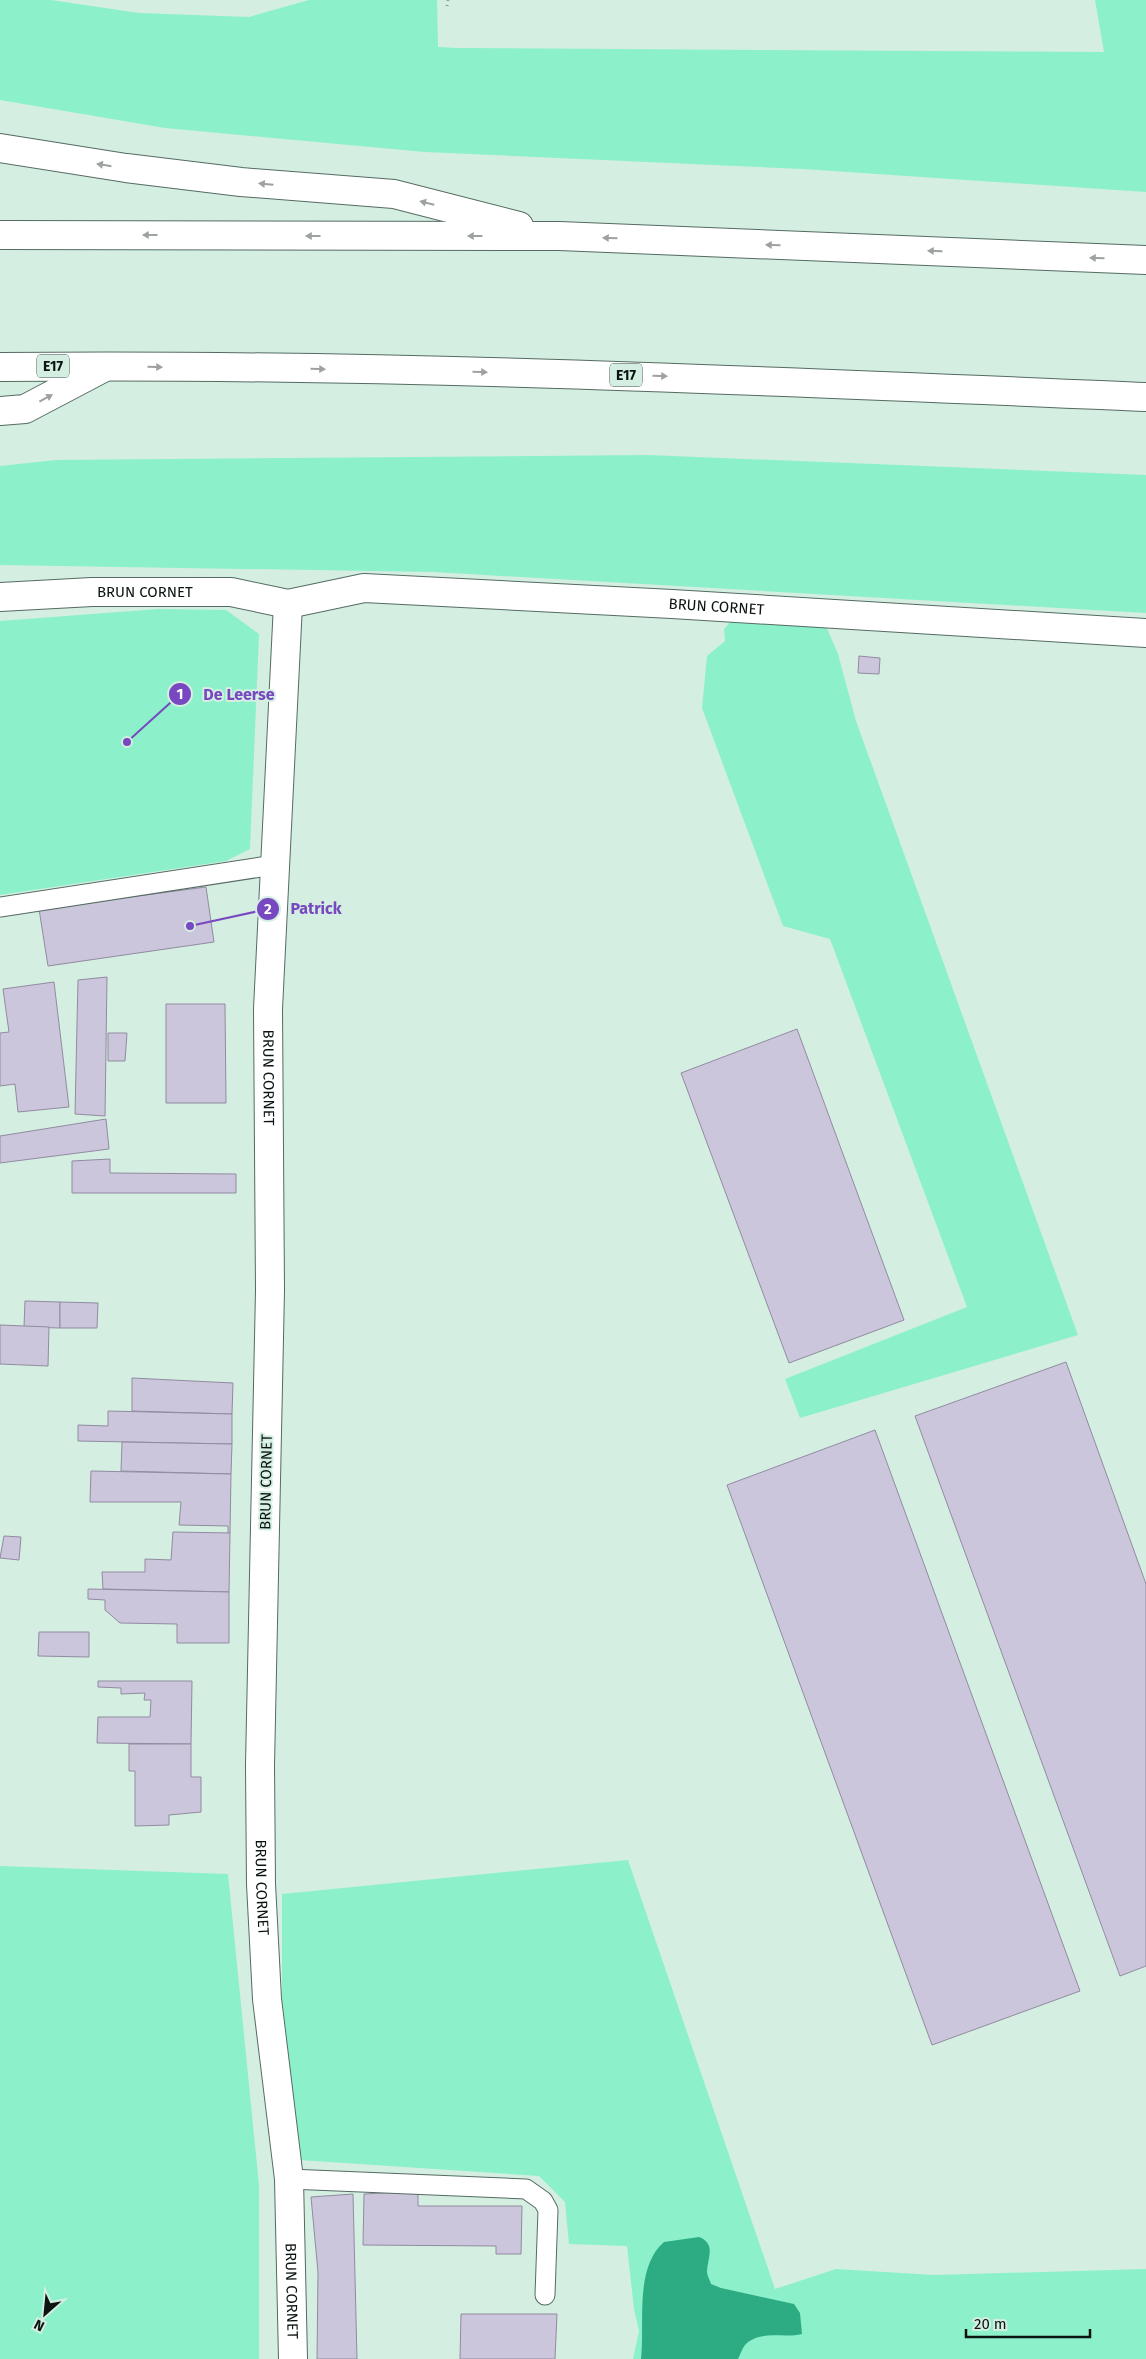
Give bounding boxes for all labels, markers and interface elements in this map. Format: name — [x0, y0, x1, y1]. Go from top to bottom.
one-way arrow — [96, 160, 112, 168]
one-way arrow — [257, 180, 273, 188]
one-way arrow — [419, 199, 434, 207]
one-way arrow — [142, 231, 158, 239]
one-way arrow — [304, 232, 320, 240]
one-way arrow — [467, 232, 483, 240]
one-way arrow — [602, 234, 618, 242]
one-way arrow — [764, 240, 780, 248]
one-way arrow — [927, 247, 943, 255]
one-way arrow — [1089, 253, 1105, 261]
road number: E17 — [37, 354, 69, 378]
one-way arrow — [147, 363, 163, 371]
road number: E17 — [610, 364, 642, 386]
one-way arrow — [310, 365, 326, 373]
one-way arrow — [472, 368, 488, 376]
one-way arrow — [652, 373, 668, 381]
one-way arrow — [39, 394, 53, 402]
street label: BRUN CORNET — [97, 583, 193, 601]
street label: BRUN CORNET — [668, 595, 765, 619]
callout: De Leerse — [168, 678, 284, 709]
text: 1 — [177, 685, 183, 703]
text: De Leerse — [203, 685, 275, 704]
callout: Patrick — [255, 893, 351, 924]
text: Patrick — [290, 899, 342, 918]
text: 2 — [264, 900, 272, 918]
street label: BRUN CORNET — [259, 1029, 278, 1126]
street label: BRUN CORNET — [256, 1434, 276, 1530]
street label: BRUN CORNET — [252, 1839, 273, 1936]
street label: BRUN CORNET — [281, 2243, 302, 2339]
north arrow — [20, 2289, 70, 2339]
scale bar — [966, 2306, 1090, 2338]
text: N — [31, 2315, 47, 2335]
text: 20 m — [974, 2315, 1007, 2333]

